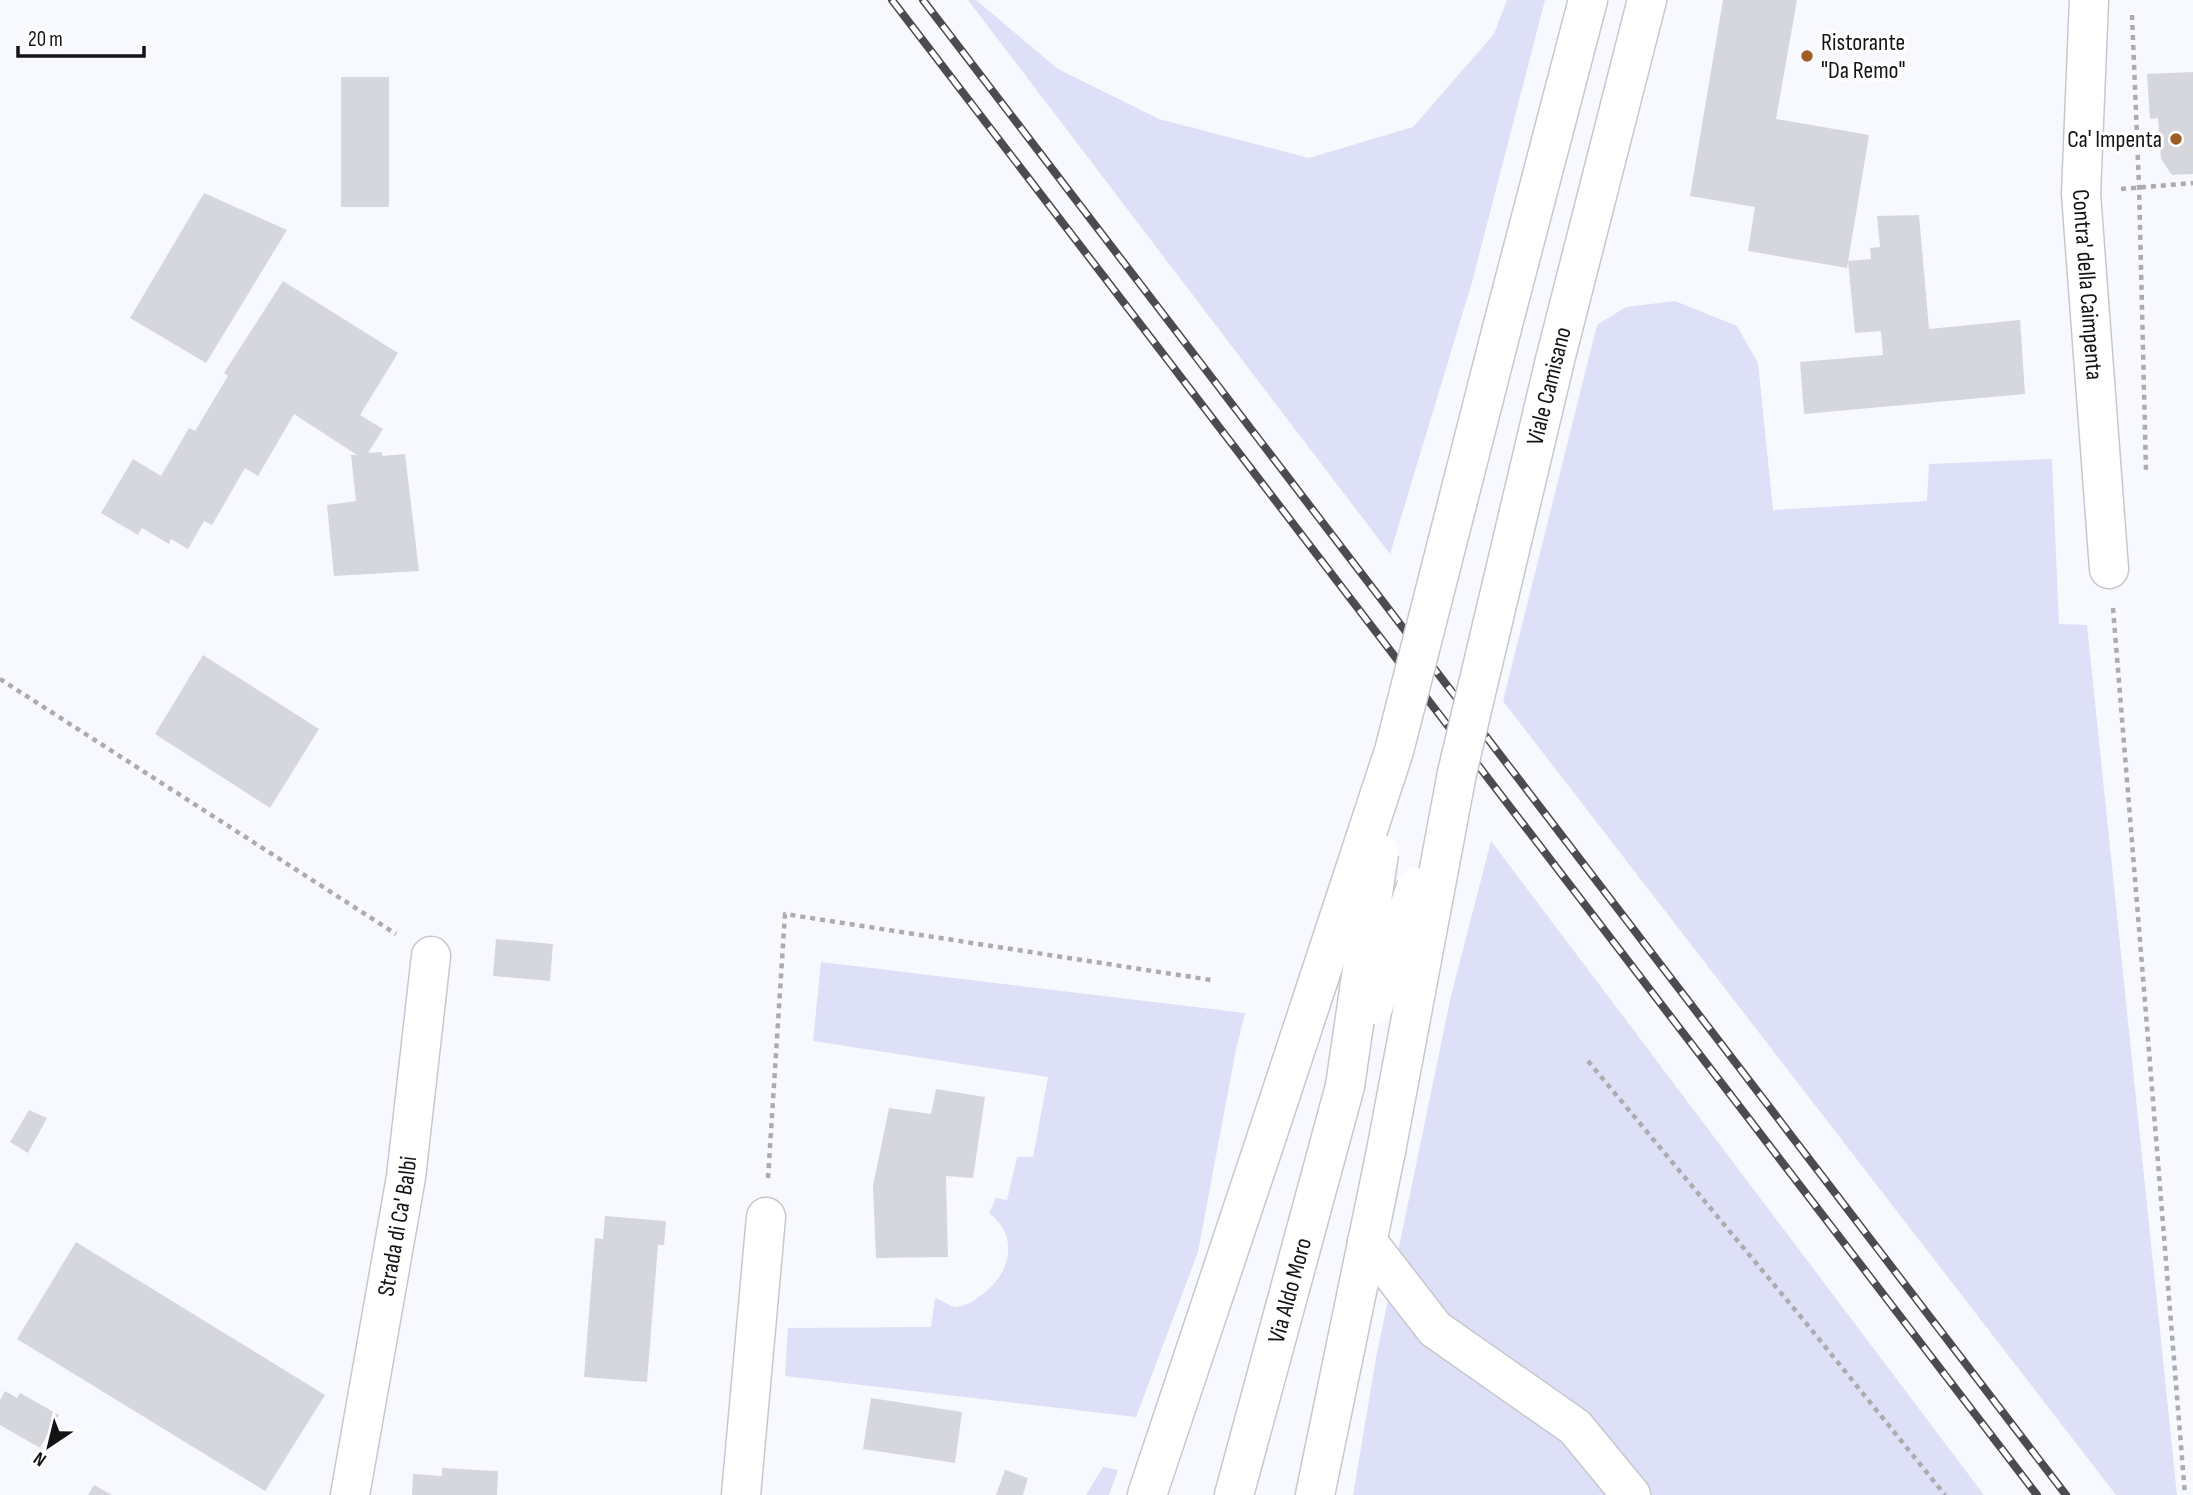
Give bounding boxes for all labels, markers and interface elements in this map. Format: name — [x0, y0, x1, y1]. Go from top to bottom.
scale bar — [18, 14, 144, 58]
text: 20 m — [28, 27, 63, 52]
place label: Ristorante "Da Remo" — [1821, 28, 1906, 85]
marker: Ristorante "Da Remo" — [1799, 48, 1815, 64]
place label: Ca' Impenta — [2067, 125, 2162, 154]
marker: Ca' Impenta — [2168, 131, 2184, 147]
street label: Contra' della Caimpenta — [2066, 188, 2109, 381]
street label: Viale Camisano — [1520, 324, 1578, 448]
street label: Strada di Ca' Balbi — [371, 1154, 423, 1298]
street label: Via Aldo Moro — [1261, 1235, 1318, 1346]
north arrow — [14, 1411, 84, 1481]
text: N — [29, 1446, 51, 1471]

